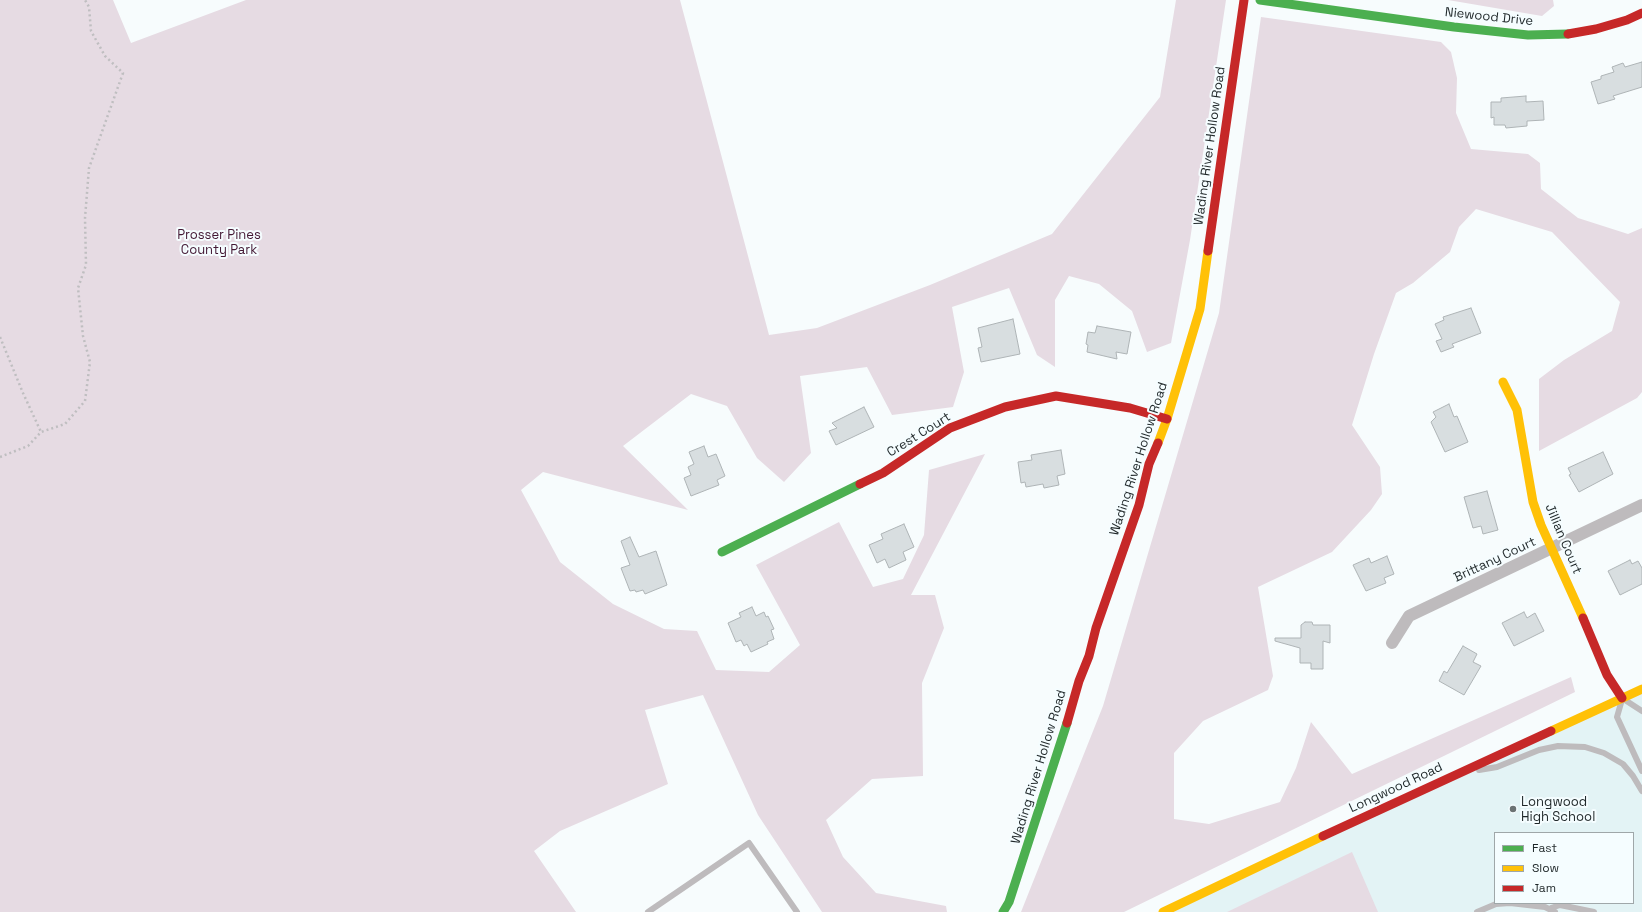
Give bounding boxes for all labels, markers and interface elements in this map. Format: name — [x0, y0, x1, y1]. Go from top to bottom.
street label: Niewood Drive — [1444, 5, 1534, 29]
street label: Wading River Hollow Road — [1191, 66, 1229, 226]
park label: Prosser Pines County Park — [177, 227, 261, 258]
street label: Wading River Hollow Road — [1107, 380, 1171, 538]
street label: Crest Court — [884, 409, 954, 461]
street label: Jillian Court — [1541, 502, 1585, 576]
street label: Brittany Court — [1452, 534, 1538, 586]
street label: Wading River Hollow Road — [1008, 688, 1070, 846]
street label: Longwood Road — [1347, 760, 1445, 816]
place label: Longwood High School — [1521, 794, 1595, 825]
marker: Longwood High School — [1508, 804, 1518, 814]
legend — [1494, 832, 1634, 904]
text: Fast — [1532, 840, 1557, 856]
text: Slow — [1532, 860, 1559, 876]
text: Jam — [1532, 880, 1556, 896]

